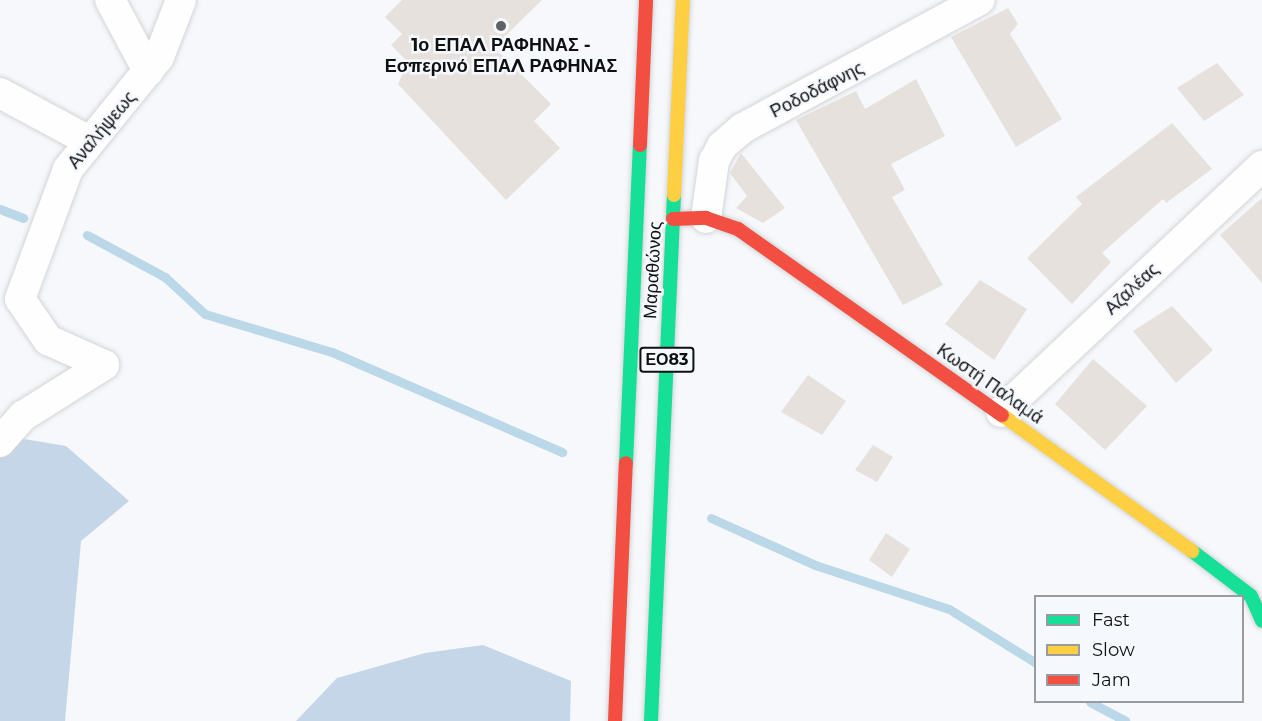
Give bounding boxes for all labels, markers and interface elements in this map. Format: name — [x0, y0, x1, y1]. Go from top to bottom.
marker: 1ο ΕΠΑΛ ΡΑΦΗΝΑΣ - Εσπερινό ΕΠΑΛ ΡΑΦΗΝΑΣ — [494, 19, 508, 33]
place label: 1ο ΕΠΑΛ ΡΑΦΗΝΑΣ - Εσπερινό ΕΠΑΛ ΡΑΦΗΝΑΣ — [385, 35, 617, 78]
street label: Ροδοδάφνης — [767, 57, 867, 123]
street label: Αναλήψεως — [63, 87, 141, 173]
street label: Μαραθώνος — [640, 221, 666, 319]
street label: Αζαλέας — [1100, 259, 1164, 319]
street label: Κωστή Παλαμά — [933, 339, 1047, 429]
road number: ΕΟ83 — [638, 347, 696, 373]
legend — [1034, 595, 1244, 703]
text: Fast — [1092, 609, 1130, 631]
text: Slow — [1092, 639, 1135, 661]
text: Jam — [1092, 669, 1131, 691]

